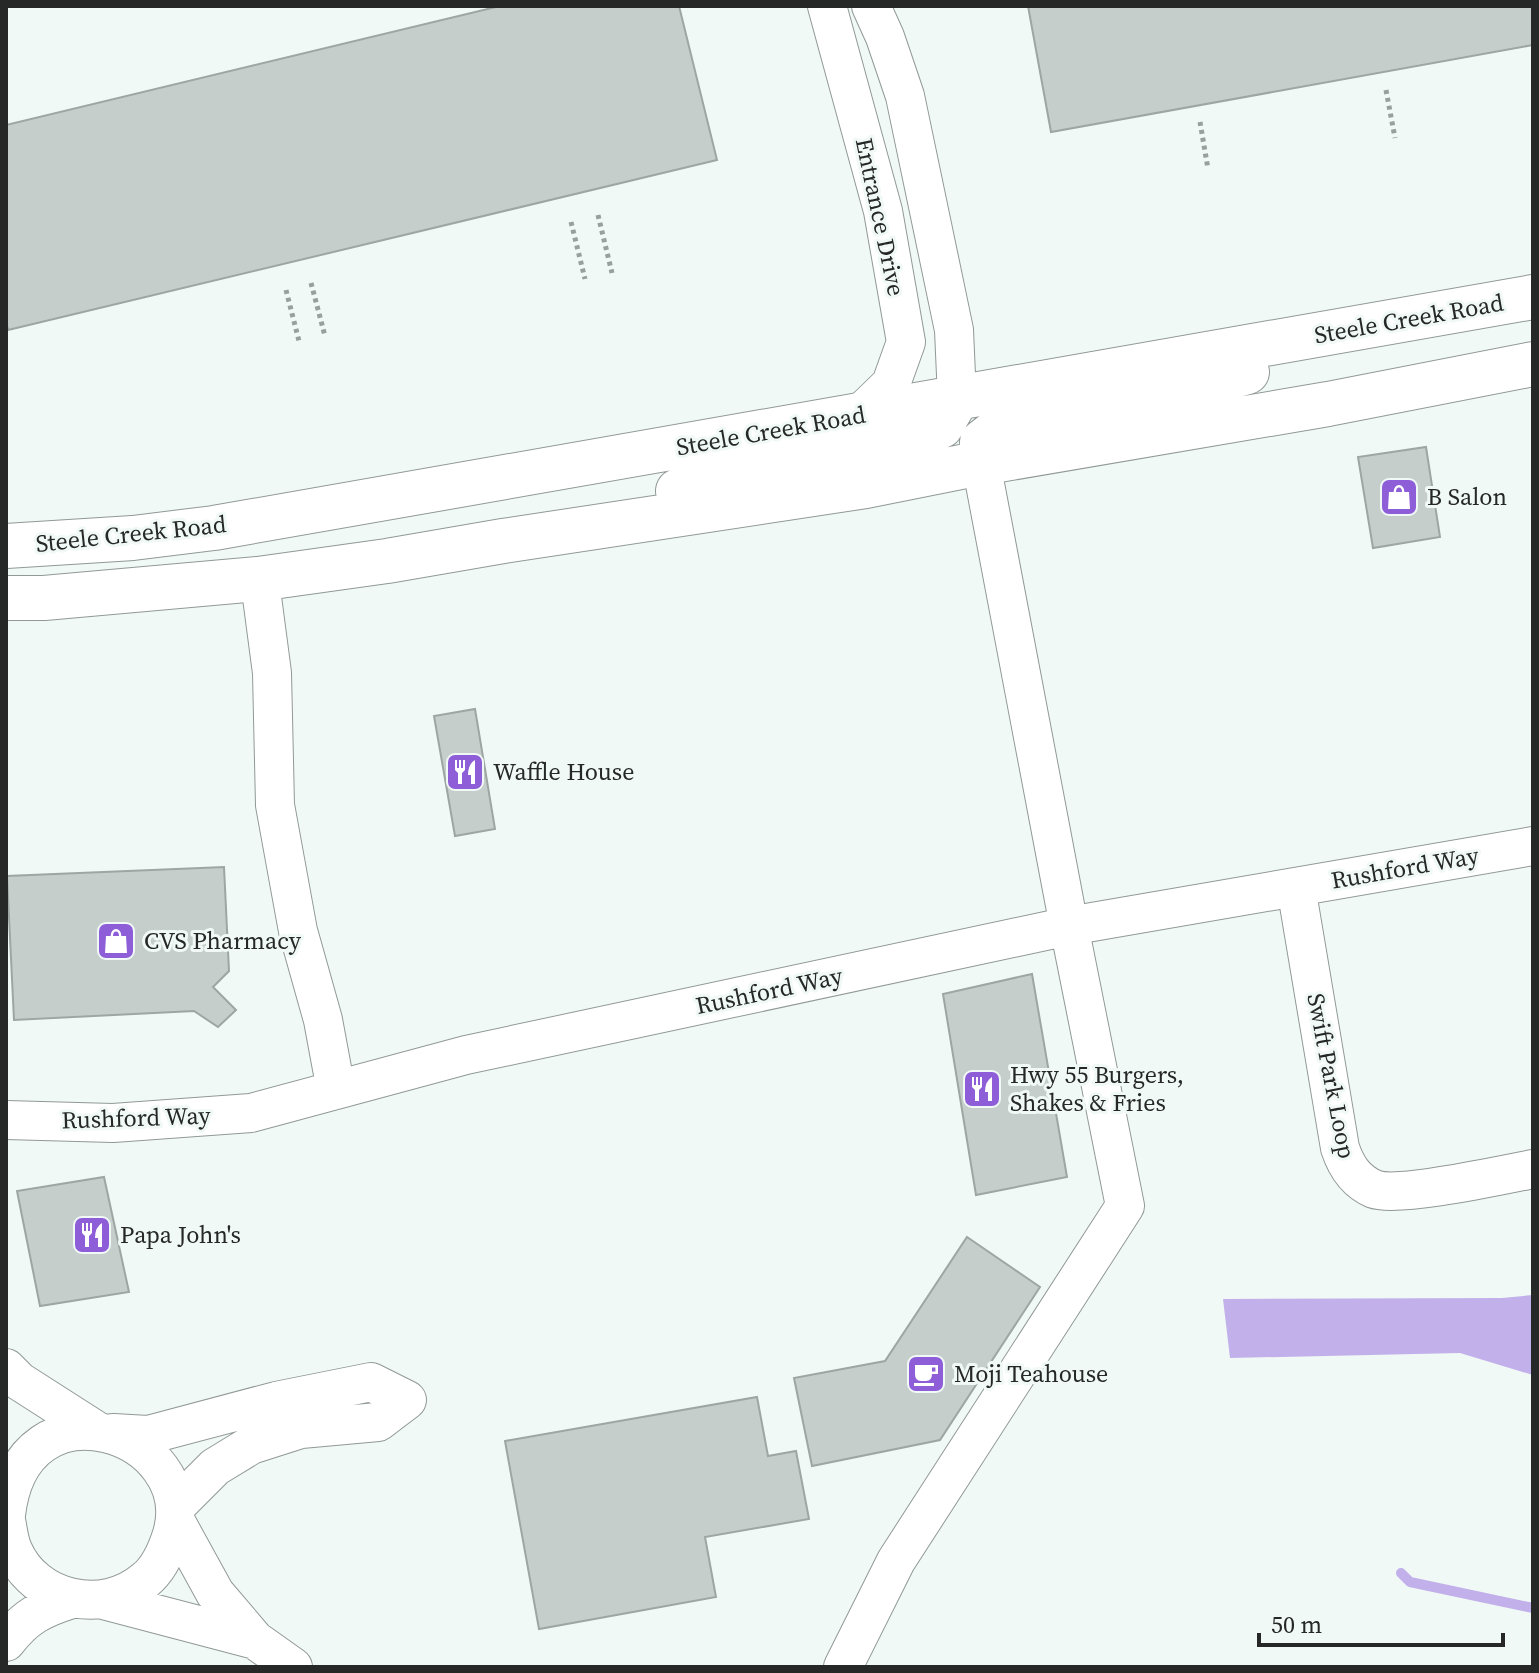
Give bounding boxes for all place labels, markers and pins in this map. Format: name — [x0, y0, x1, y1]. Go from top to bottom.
shop icon: B Salon — [1378, 476, 1420, 518]
place label: B Salon — [1427, 480, 1507, 513]
restaurant icon: Waffle House — [444, 751, 486, 793]
place label: Waffle House — [493, 755, 634, 788]
shop icon: CVS Pharmacy — [95, 920, 137, 962]
place label: CVS Pharmacy — [144, 924, 302, 957]
place label: Hwy 55 Burgers, Shakes & Fries — [1010, 1058, 1184, 1119]
restaurant icon: Hwy 55 Burgers, Shakes & Fries — [961, 1068, 1003, 1110]
restaurant icon: Papa John's — [71, 1214, 113, 1256]
place label: Papa John's — [120, 1218, 241, 1251]
cafe icon: Moji Teahouse — [905, 1353, 947, 1395]
place label: Moji Teahouse — [954, 1357, 1108, 1390]

